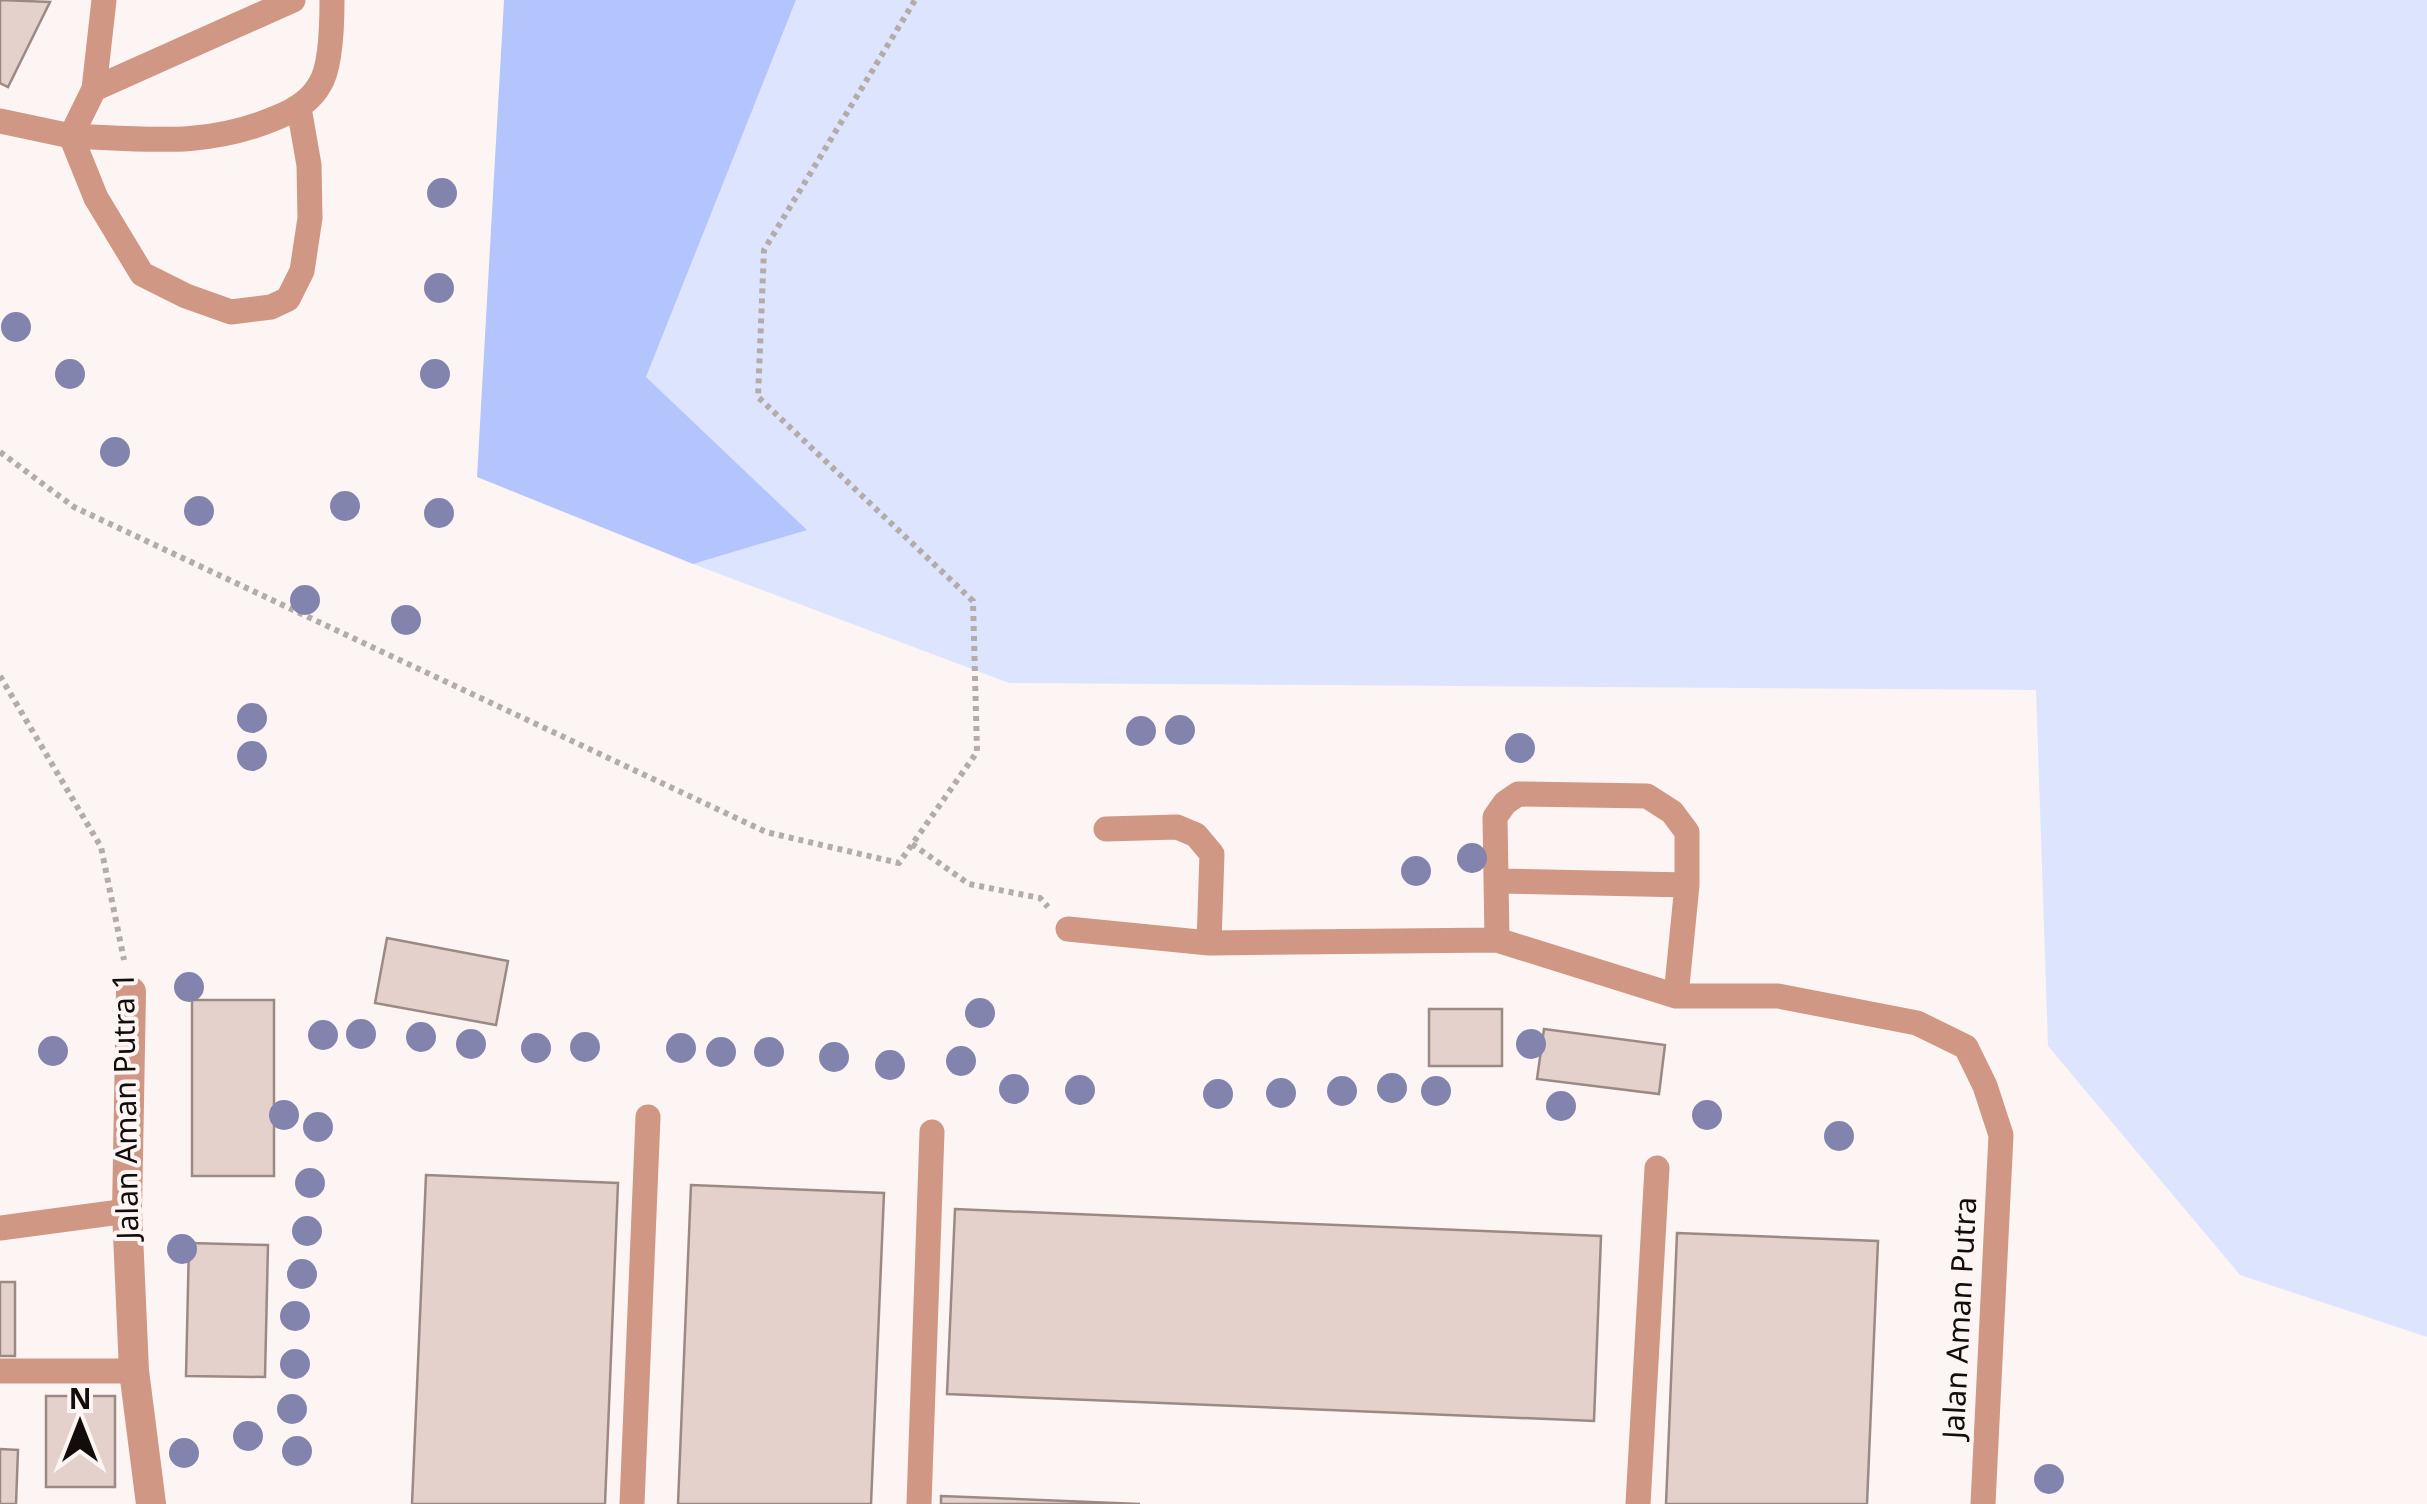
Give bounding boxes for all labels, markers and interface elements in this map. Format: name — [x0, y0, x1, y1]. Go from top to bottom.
street label: Jalan Aman Putra 1 — [102, 972, 147, 1243]
street label: Jalan Aman Putra — [1932, 1196, 1985, 1443]
north arrow — [30, 1374, 130, 1474]
text: N — [69, 1379, 91, 1417]

